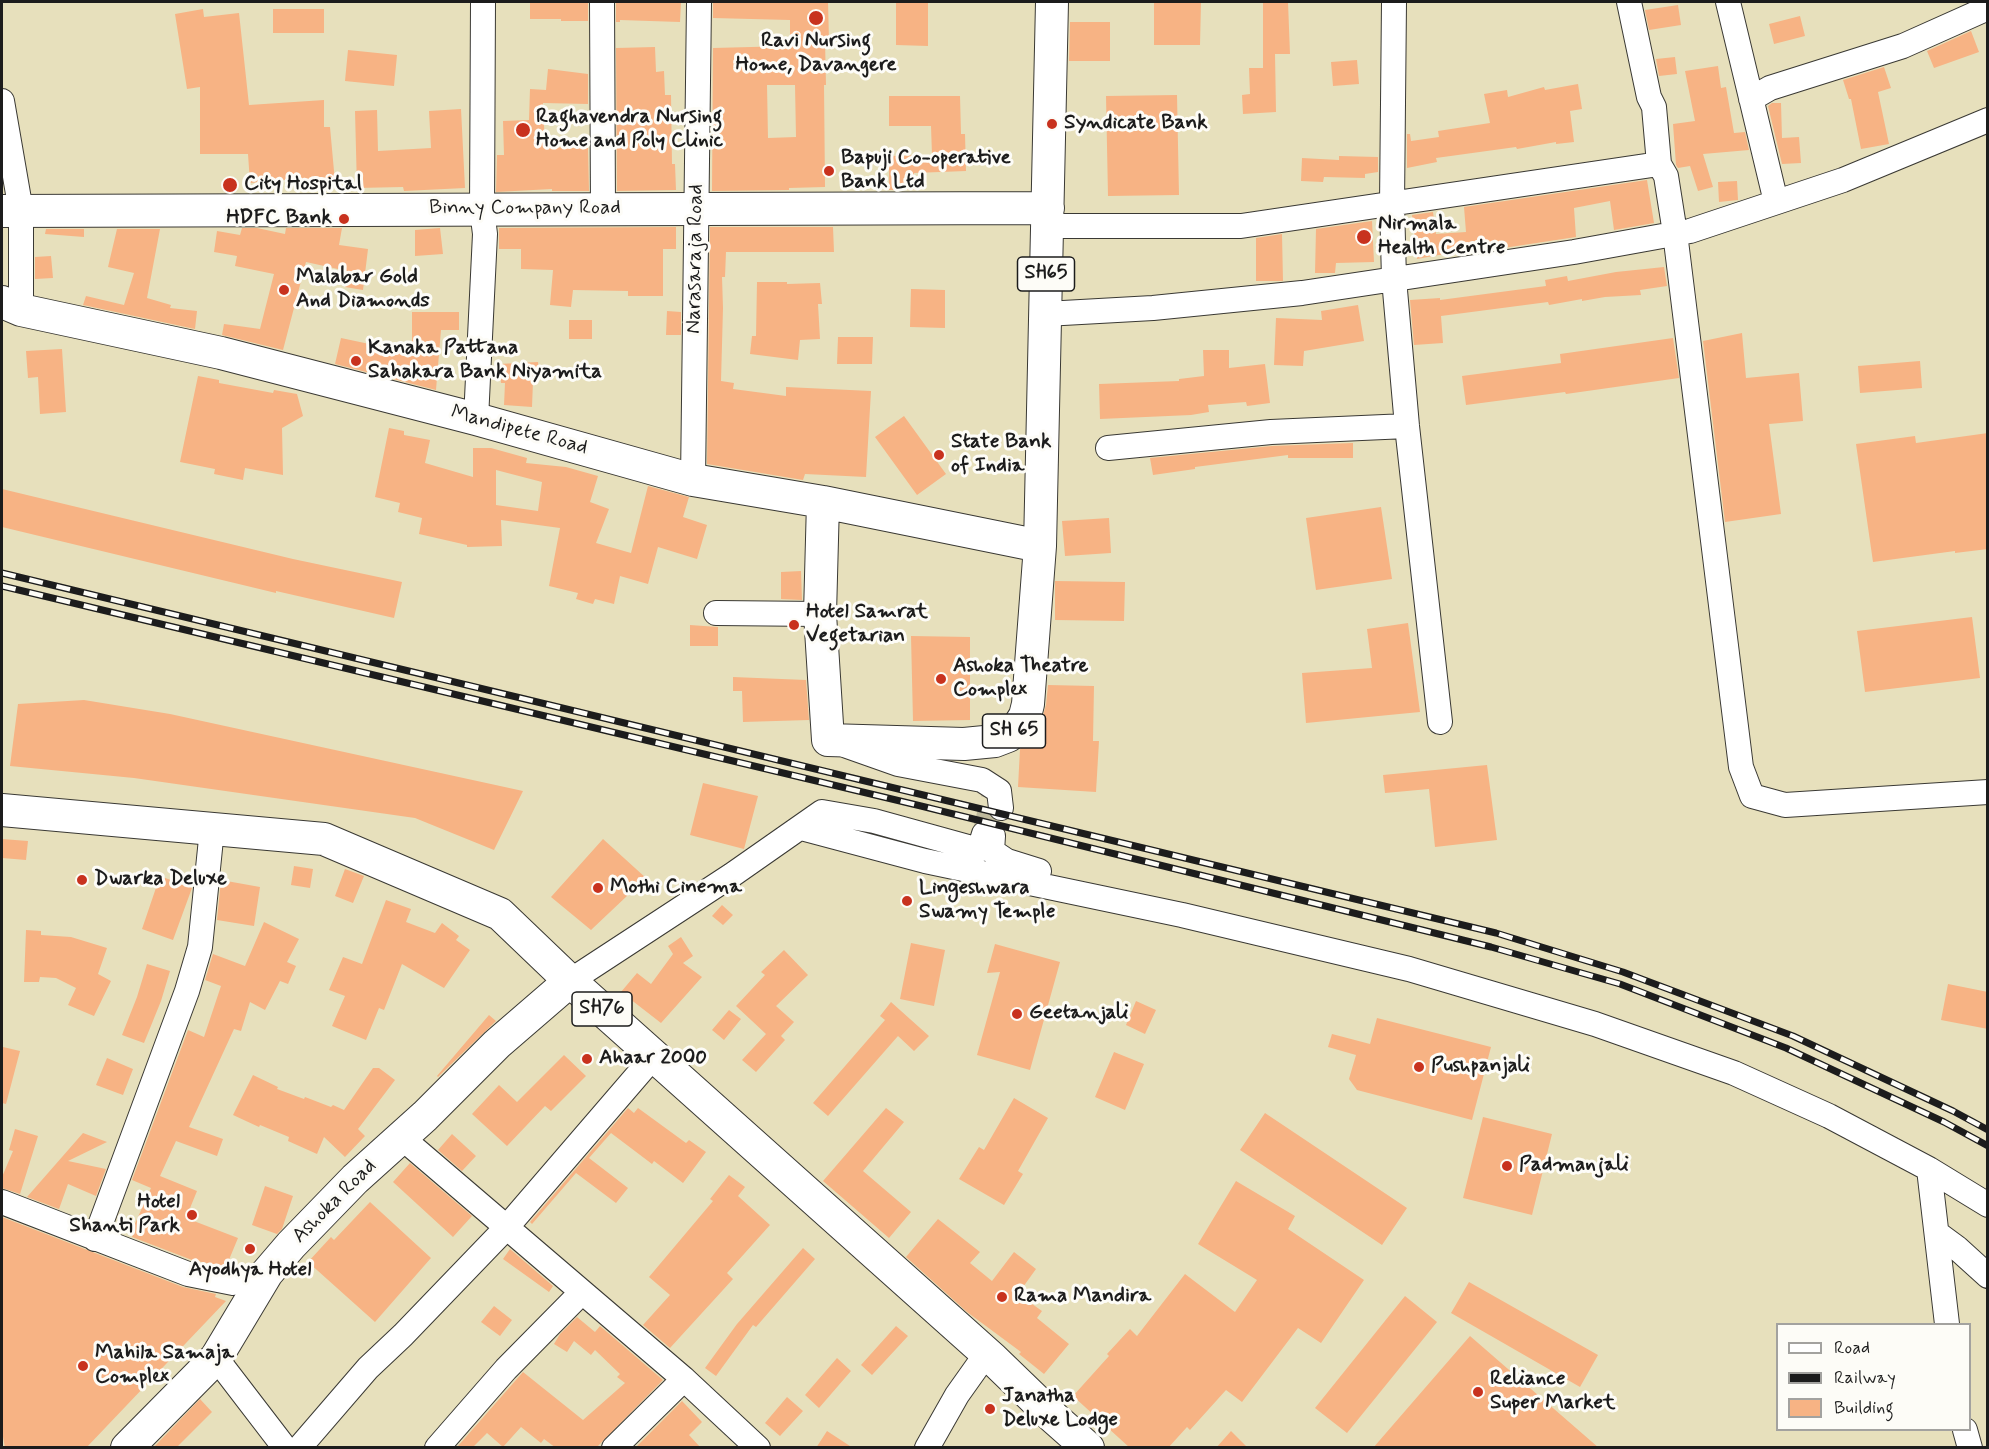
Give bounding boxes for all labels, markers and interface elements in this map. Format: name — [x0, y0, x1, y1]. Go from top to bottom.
marker: Ravi Nursing Home, Davangere — [807, 9, 825, 27]
place label: Ravi Nursing Home, Davangere — [735, 29, 897, 79]
place label: Raghavendra Nursing Home and Poly Clinic — [536, 105, 723, 155]
place label: Syndicate Bank — [1064, 111, 1208, 137]
marker: Syndicate Bank — [1045, 117, 1059, 131]
marker: Raghavendra Nursing Home and Poly Clinic — [514, 121, 532, 139]
place label: Bapuji Co-operative Bank Ltd — [841, 146, 1011, 196]
marker: Bapuji Co-operative Bank Ltd — [822, 164, 836, 178]
place label: City Hospital — [244, 172, 362, 198]
marker: City Hospital — [221, 176, 239, 194]
street label: Narasaraja Road — [682, 184, 710, 334]
street label: Binny Company Road — [429, 196, 621, 222]
place label: HDFC Bank — [226, 206, 332, 232]
marker: HDFC Bank — [337, 212, 351, 226]
place label: Nirmala Health Centre — [1378, 212, 1506, 262]
marker: Nirmala Health Centre — [1355, 228, 1373, 246]
road number: SH65 — [1018, 257, 1074, 291]
place label: Malabar Gold And Diamonds — [296, 265, 430, 315]
marker: Malabar Gold And Diamonds — [277, 283, 291, 297]
place label: Kanaka Pattana Sahakara Bank Niyamita — [368, 336, 602, 386]
marker: Kanaka Pattana Sahakara Bank Niyamita — [349, 354, 363, 368]
street label: Mandipete Road — [448, 401, 590, 461]
place label: State Bank of India — [951, 430, 1051, 480]
marker: State Bank of India — [932, 448, 946, 462]
place label: Hotel Samrat Vegetarian — [806, 600, 928, 650]
marker: Hotel Samrat Vegetarian — [787, 618, 801, 632]
place label: Ashoka Theatre Complex — [953, 654, 1088, 704]
marker: Ashoka Theatre Complex — [934, 672, 948, 686]
road number: SH 65 — [982, 714, 1046, 748]
place label: Dwarka Deluxe — [94, 867, 227, 893]
marker: Dwarka Deluxe — [75, 873, 89, 887]
place label: Mothi Cinema — [610, 875, 742, 901]
place label: Lingeshwara Swamy Temple — [919, 876, 1055, 926]
marker: Mothi Cinema — [591, 881, 605, 895]
marker: Lingeshwara Swamy Temple — [900, 894, 914, 908]
road number: SH76 — [572, 992, 632, 1026]
place label: Geetanjali — [1029, 1001, 1129, 1027]
marker: Geetanjali — [1010, 1007, 1024, 1021]
place label: Ahaar 2000 — [599, 1046, 707, 1072]
marker: Ahaar 2000 — [580, 1052, 594, 1066]
place label: Pushpanjali — [1431, 1054, 1530, 1080]
marker: Pushpanjali — [1412, 1060, 1426, 1074]
place label: Padmanjali — [1519, 1153, 1629, 1179]
street label: Ashoka Road — [288, 1155, 382, 1249]
marker: Padmanjali — [1500, 1159, 1514, 1173]
place label: Hotel Shanti Park — [69, 1190, 180, 1240]
marker: Hotel Shanti Park — [185, 1208, 199, 1222]
marker: Ayodhya Hotel — [243, 1242, 257, 1256]
place label: Ayodhya Hotel — [189, 1258, 311, 1284]
place label: Rama Mandira — [1014, 1284, 1151, 1310]
marker: Rama Mandira — [995, 1290, 1009, 1304]
legend — [1776, 1323, 1971, 1431]
text: Road — [1834, 1336, 1870, 1360]
place label: Mahila Samaja Complex — [95, 1341, 234, 1391]
marker: Mahila Samaja Complex — [76, 1359, 90, 1373]
text: Railway — [1834, 1366, 1896, 1390]
place label: Reliance Super Market — [1490, 1367, 1615, 1417]
place label: Janatha Deluxe Lodge — [1002, 1384, 1118, 1434]
marker: Reliance Super Market — [1471, 1385, 1485, 1399]
text: Building — [1834, 1396, 1894, 1420]
marker: Janatha Deluxe Lodge — [983, 1402, 997, 1416]

